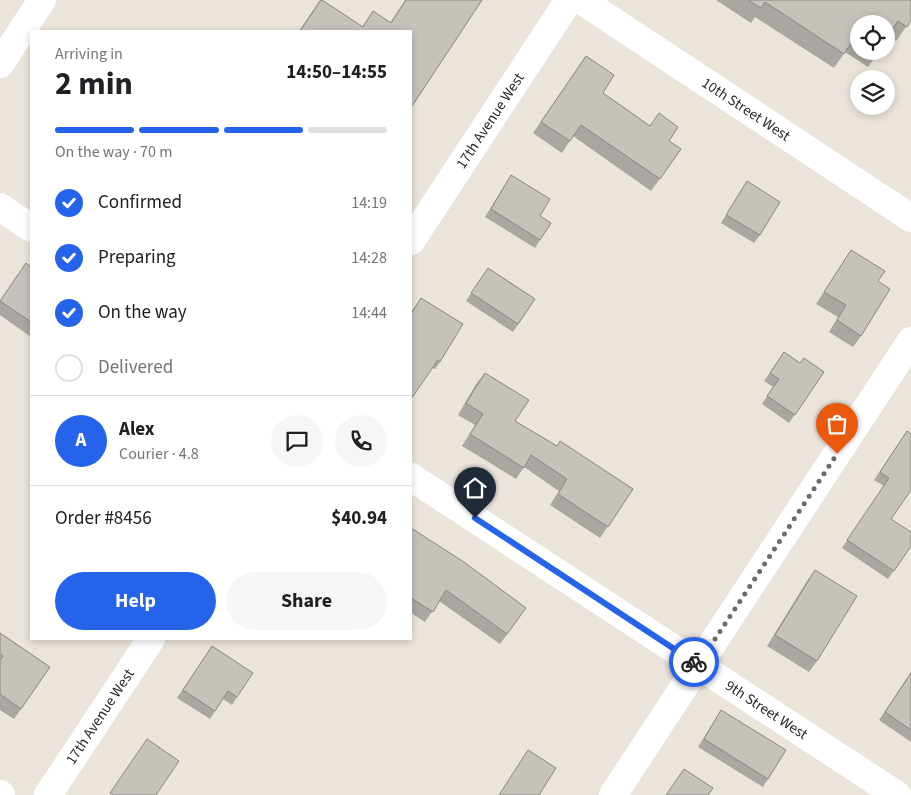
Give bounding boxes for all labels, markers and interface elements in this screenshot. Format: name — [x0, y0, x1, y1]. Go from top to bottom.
map controls — [850, 15, 895, 115]
button: locate — [850, 15, 895, 60]
text: Arriving in — [55, 43, 123, 65]
text: 14:50–14:55 — [286, 59, 387, 86]
text: 2 min — [55, 61, 133, 107]
street label: 17th Avenue West — [451, 68, 529, 173]
button: layers — [850, 70, 895, 115]
street label: 10th Street West — [698, 72, 795, 146]
text: On the way · 70 m — [55, 141, 172, 163]
icon: check — [55, 189, 83, 217]
text: Confirmed — [98, 189, 182, 216]
text: 14:19 — [351, 192, 387, 214]
icon: check — [55, 244, 83, 272]
text: Preparing — [98, 244, 176, 271]
text: 14:28 — [351, 247, 387, 269]
icon: check — [55, 299, 83, 327]
text: On the way — [98, 299, 187, 326]
text: 14:44 — [351, 302, 387, 324]
text: Delivered — [98, 354, 173, 381]
pin — [816, 403, 858, 454]
icon: bag — [823, 410, 851, 438]
button: chat — [271, 415, 323, 467]
button: phone — [335, 415, 387, 467]
text: Alex — [119, 416, 155, 443]
text: A — [76, 427, 86, 454]
text: Courier · 4.8 — [119, 443, 199, 465]
pin — [454, 467, 496, 518]
icon: home — [461, 474, 489, 502]
text: Order #8456 — [55, 505, 152, 532]
text: $40.94 — [331, 505, 387, 532]
button: Help — [55, 572, 216, 630]
button: Share — [226, 572, 387, 630]
courier — [669, 637, 719, 687]
icon: bike — [680, 648, 708, 676]
street label: 17th Avenue West — [60, 665, 139, 769]
street label: 9th Street West — [721, 675, 812, 744]

